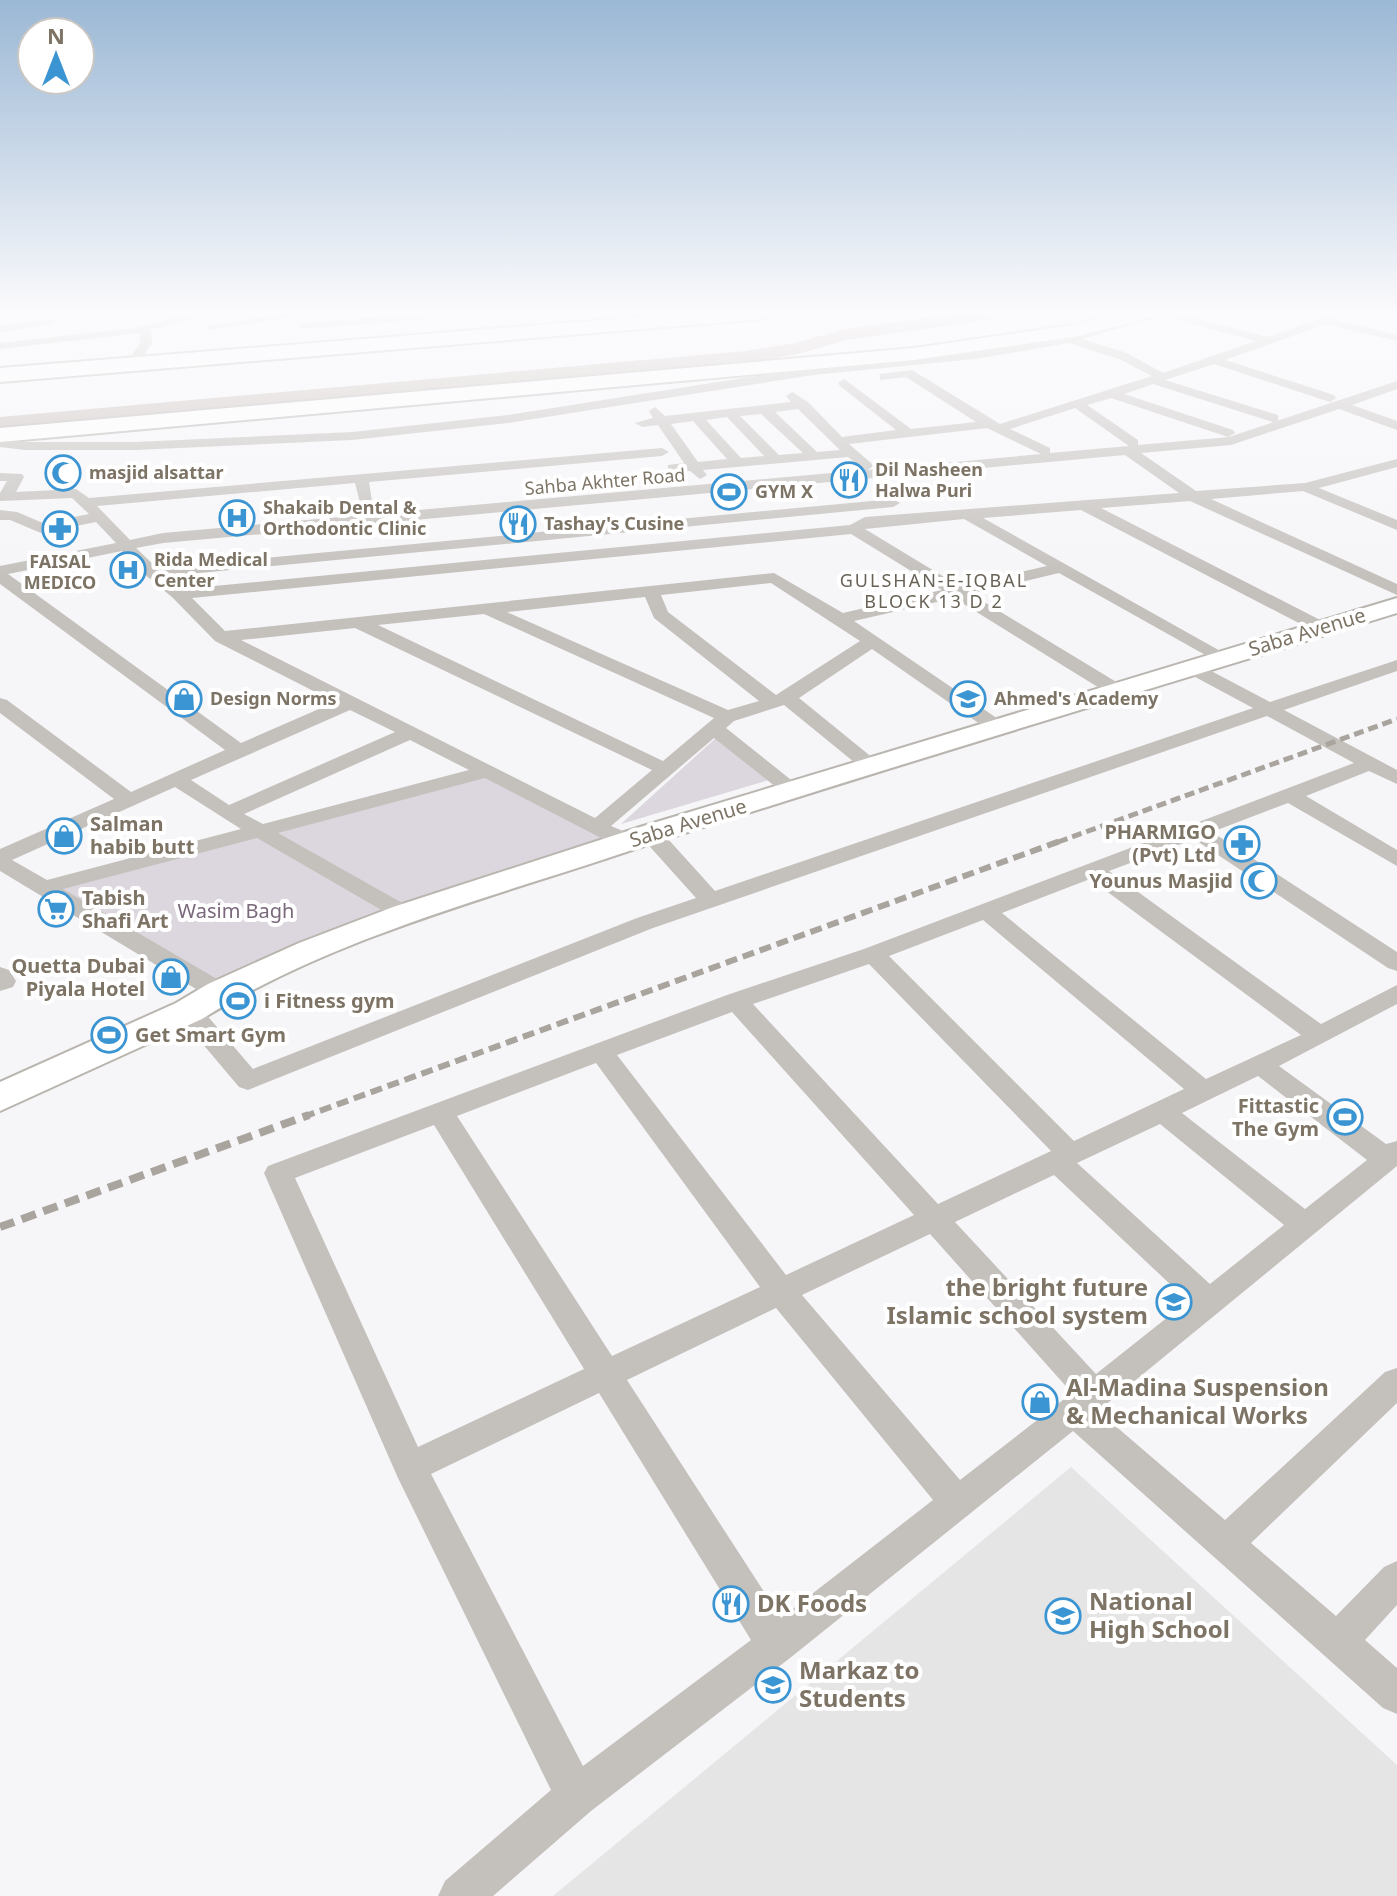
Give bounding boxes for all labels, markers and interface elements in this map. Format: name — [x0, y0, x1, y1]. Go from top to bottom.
north arrow — [16, 16, 96, 96]
text: N — [47, 20, 65, 50]
mosque icon: masjid alsattar — [44, 454, 82, 492]
place label: Dil Nasheen Halwa Puri — [875, 457, 983, 502]
place label: masjid alsattar — [89, 460, 224, 484]
restaurant icon: Dil Nasheen Halwa Puri — [830, 461, 868, 499]
street label: Sahba Akhter Road — [524, 462, 686, 500]
sports icon: GYM X — [710, 473, 748, 511]
place label: GYM X — [755, 479, 813, 503]
place label: Shakaib Dental & Orthodontic Clinic — [263, 495, 426, 540]
hospital icon: Shakaib Dental & Orthodontic Clinic — [218, 499, 256, 537]
restaurant icon: Tashay's Cusine — [499, 505, 537, 543]
pharmacy icon: FAISAL MEDICO — [41, 510, 79, 548]
place label: Tashay's Cusine — [544, 511, 684, 535]
place label: Rida Medical Center — [154, 547, 268, 592]
place label: FAISAL MEDICO — [24, 549, 96, 594]
hospital icon: Rida Medical Center — [109, 551, 147, 589]
district label: GULSHAN-E-IQBAL BLOCK 13 D 2 — [840, 568, 1028, 613]
street label: Saba Avenue — [1245, 601, 1369, 662]
shop icon: Design Norms — [165, 680, 203, 718]
school or university icon: Ahmed's Academy — [949, 680, 987, 718]
place label: Design Norms — [210, 686, 337, 710]
place label: Ahmed's Academy — [994, 686, 1159, 710]
street label: Saba Avenue — [626, 792, 750, 853]
place label: Salman habib butt — [90, 810, 195, 860]
shop icon: Salman habib butt — [45, 817, 83, 855]
place label: PHARMIGO (Pvt) Ltd — [1104, 818, 1216, 868]
pharmacy icon: PHARMIGO (Pvt) Ltd — [1223, 825, 1261, 863]
mosque icon: Younus Masjid — [1240, 862, 1278, 900]
place label: Younus Masjid — [1089, 867, 1233, 894]
place label: Tabish Shafi Art — [82, 884, 169, 934]
supermarket icon: Tabish Shafi Art — [37, 890, 75, 928]
park label: Wasim Bagh — [178, 897, 294, 924]
place label: Quetta Dubai Piyala Hotel — [11, 952, 145, 1002]
shop icon: Quetta Dubai Piyala Hotel — [152, 958, 190, 996]
sports icon: i Fitness gym — [219, 982, 257, 1020]
place label: i Fitness gym — [264, 987, 395, 1014]
sports icon: Get Smart Gym — [90, 1016, 128, 1054]
place label: Get Smart Gym — [135, 1021, 286, 1048]
place label: Fittastic The Gym — [1232, 1092, 1319, 1142]
sports icon: Fittastic The Gym — [1326, 1098, 1364, 1136]
place label: the bright future Islamic school system — [887, 1270, 1148, 1331]
school or university icon: the bright future Islamic school system — [1155, 1283, 1193, 1321]
place label: Al-Madina Suspension & Mechanical Works — [1066, 1370, 1329, 1431]
shop icon: Al-Madina Suspension & Mechanical Works — [1021, 1383, 1059, 1421]
place label: National High School — [1089, 1584, 1230, 1645]
restaurant icon: DK Foods — [712, 1585, 750, 1623]
place label: DK Foods — [757, 1586, 867, 1619]
school or university icon: National High School — [1044, 1597, 1082, 1635]
place label: Markaz to Students — [799, 1653, 919, 1714]
school or university icon: Markaz to Students — [754, 1666, 792, 1704]

